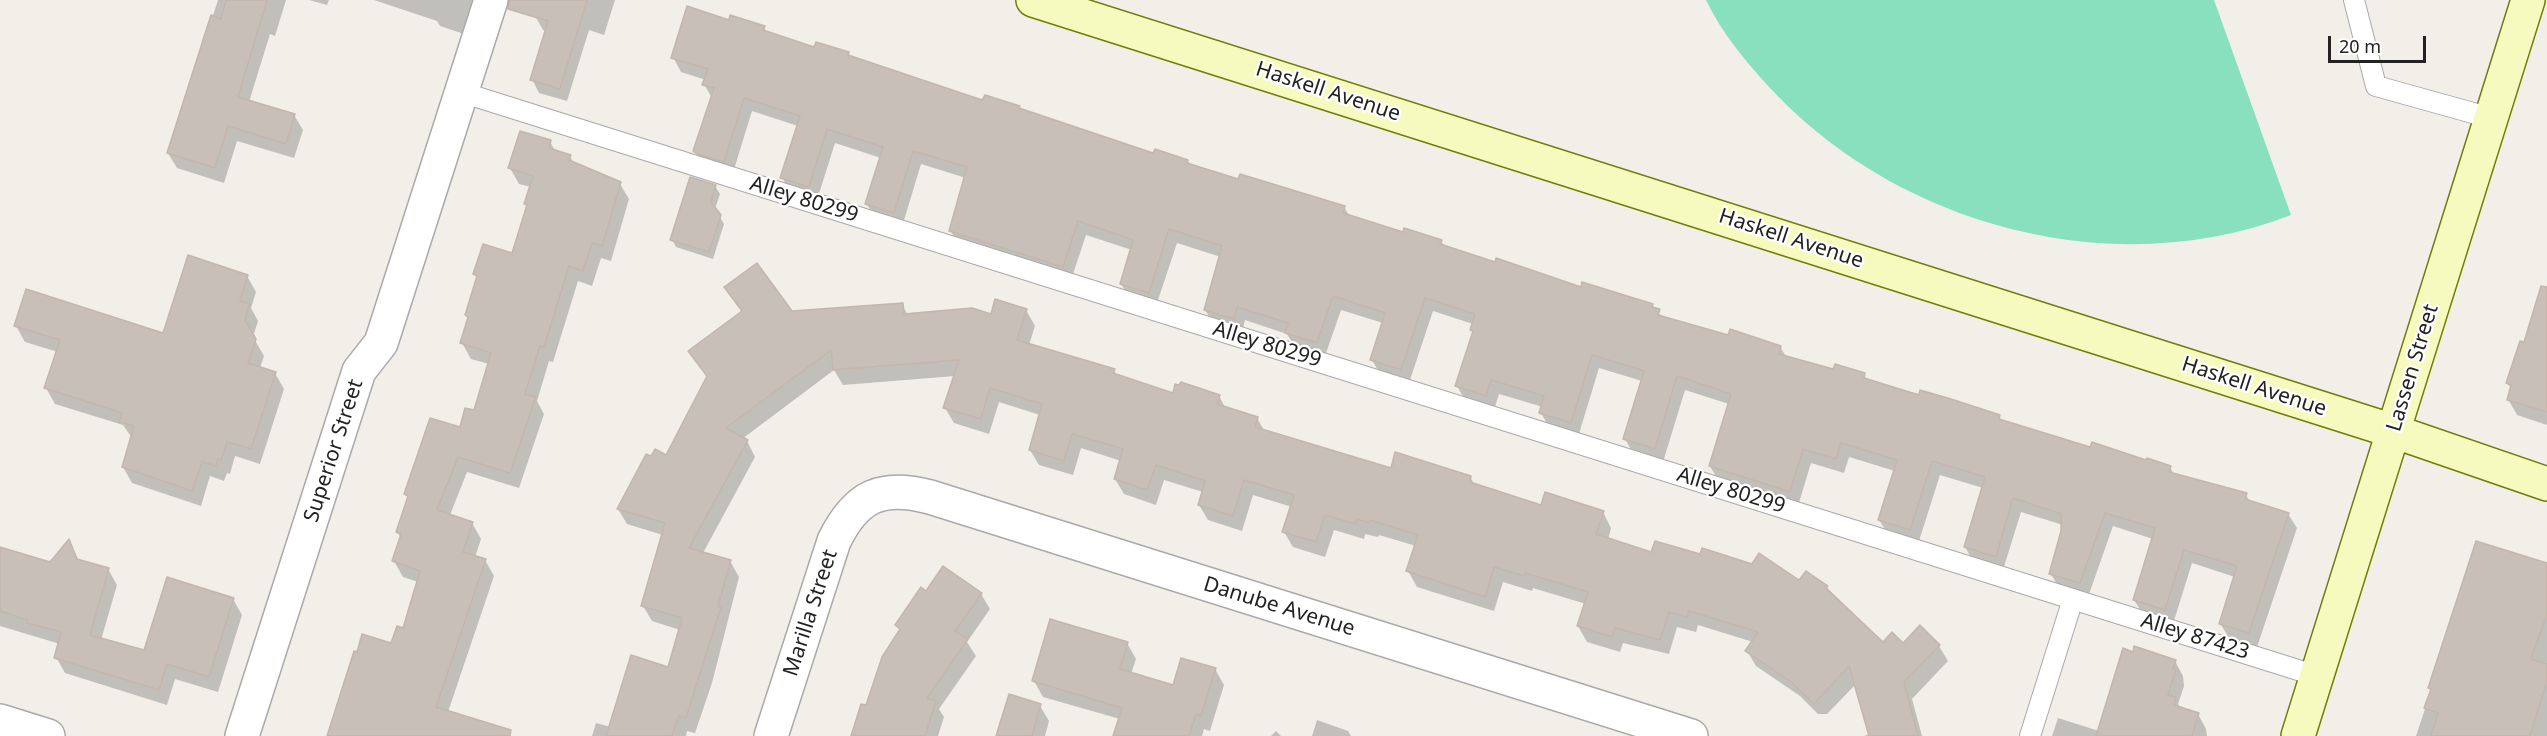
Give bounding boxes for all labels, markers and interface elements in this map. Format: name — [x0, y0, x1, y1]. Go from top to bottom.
scale bar — [2331, 24, 2428, 62]
text: 20 m — [2339, 34, 2381, 58]
street label: Haskell Avenue — [1253, 57, 1403, 127]
street label: Alley 80299 — [747, 172, 861, 228]
street label: Haskell Avenue — [1716, 204, 1866, 274]
street label: Lassen Street — [2382, 301, 2444, 435]
street label: Alley 80299 — [1210, 317, 1324, 373]
street label: Haskell Avenue — [2179, 352, 2329, 422]
street label: Superior Street — [299, 376, 369, 526]
street label: Alley 80299 — [1674, 463, 1788, 519]
street label: Marilla Street — [779, 547, 843, 679]
street label: Danube Avenue — [1200, 572, 1358, 642]
street label: Alley 87423 — [2138, 609, 2252, 665]

